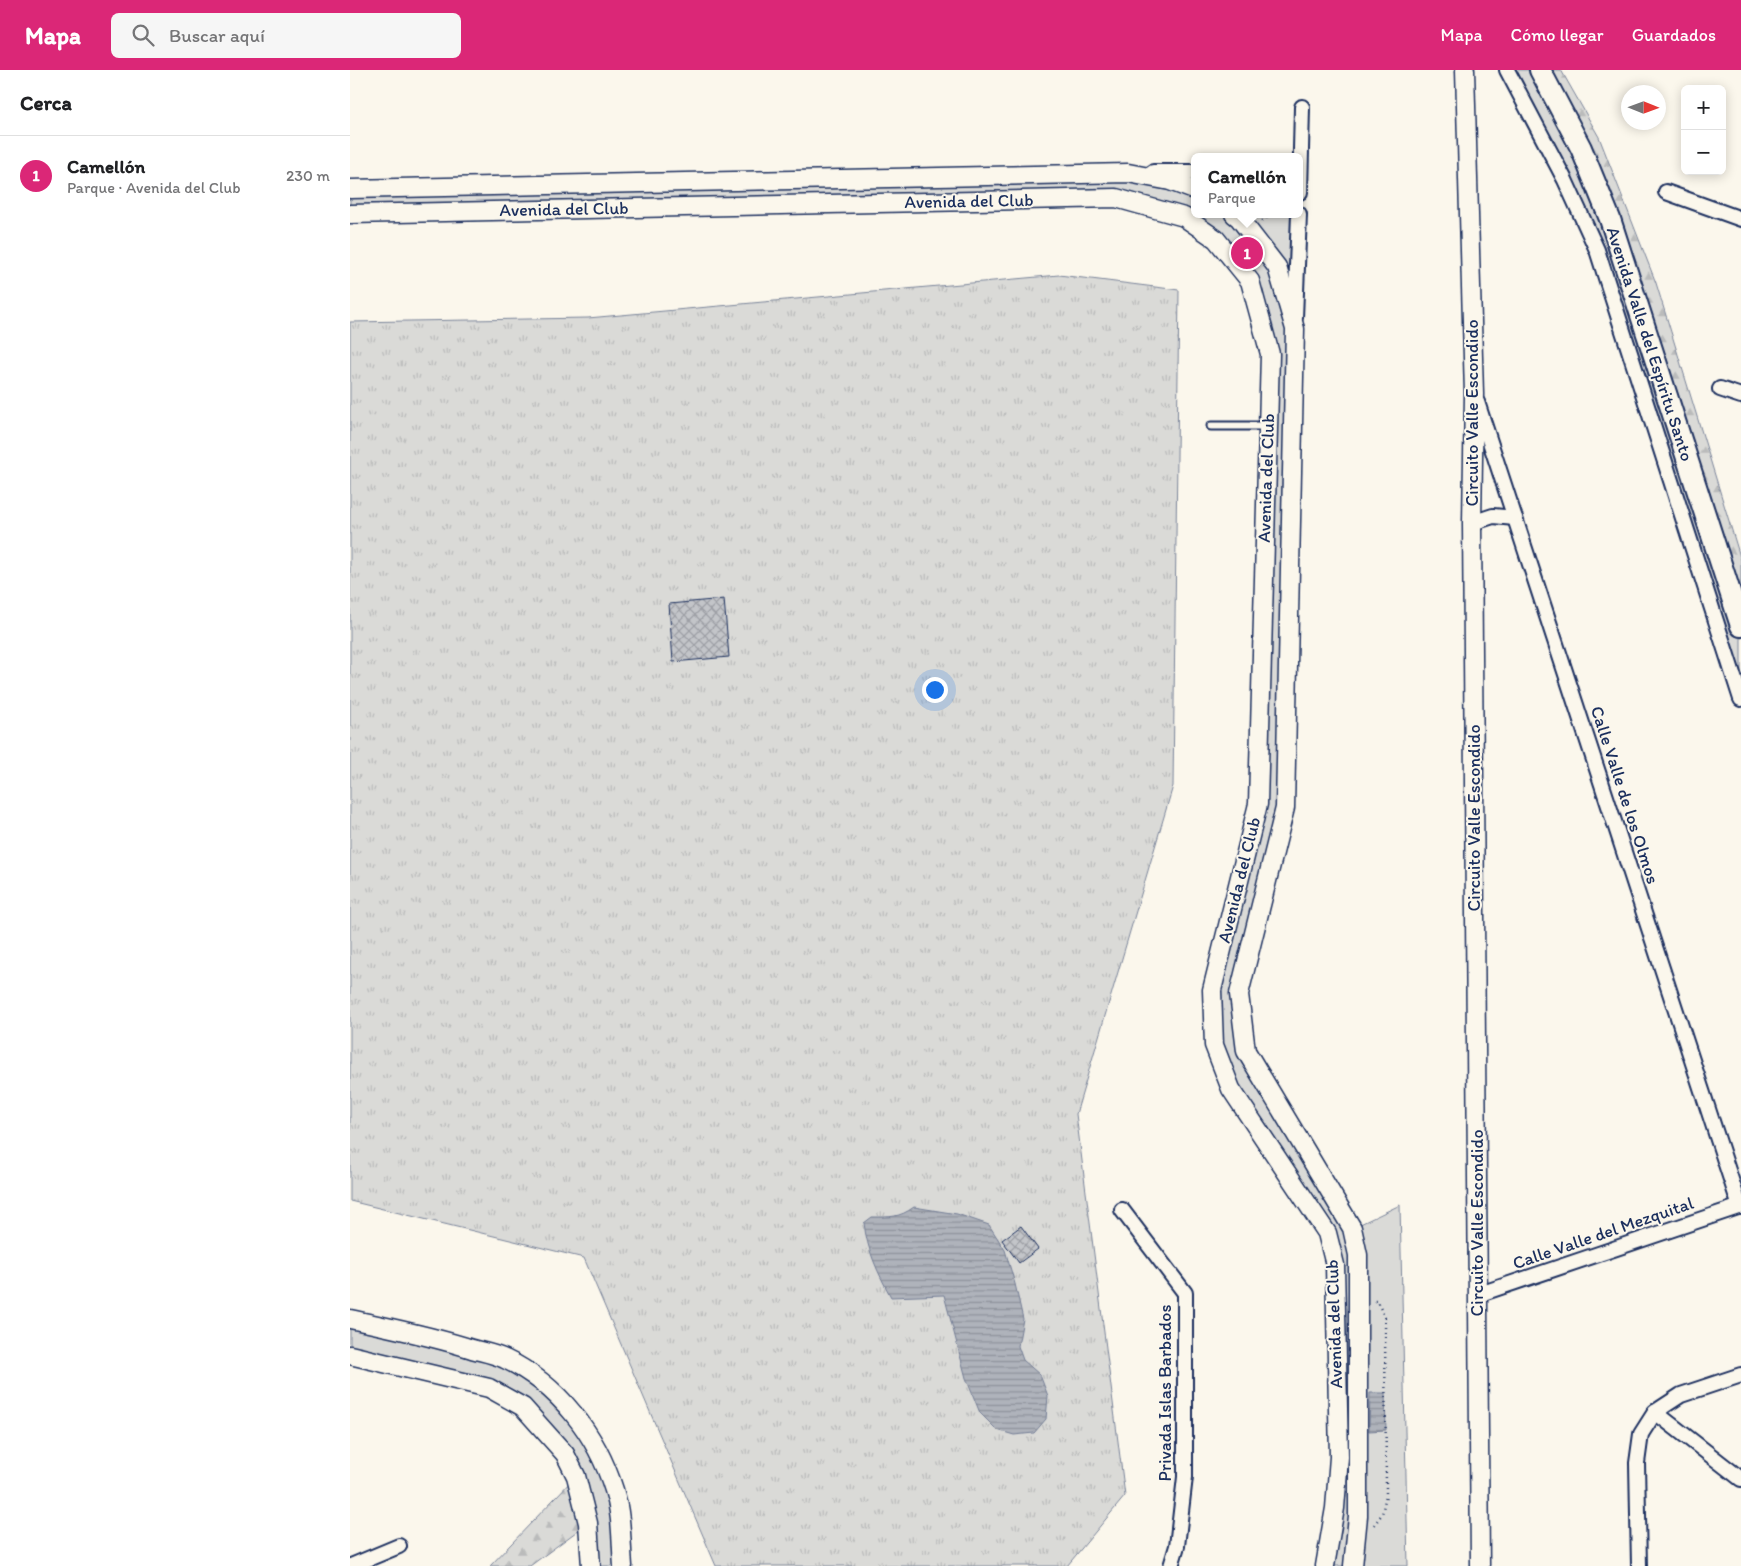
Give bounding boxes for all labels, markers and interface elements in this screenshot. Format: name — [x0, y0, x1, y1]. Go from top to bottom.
search box — [111, 13, 461, 58]
text: Mapa — [25, 21, 81, 50]
icon: search — [129, 21, 157, 49]
text: Buscar aquí — [169, 24, 265, 47]
text: Mapa — [1441, 24, 1482, 46]
text: Cómo llegar — [1510, 24, 1604, 46]
text: Guardados — [1632, 24, 1716, 46]
north arrow — [1621, 85, 1666, 130]
map controls — [1681, 85, 1726, 175]
button: + — [1681, 85, 1726, 130]
text: Cerca — [20, 90, 72, 115]
button: − — [1681, 130, 1726, 175]
popup — [1191, 153, 1303, 218]
text: Camellón — [67, 155, 145, 178]
text: Camellón — [1208, 165, 1286, 188]
text: 1 — [32, 166, 40, 185]
text: 230 m — [286, 166, 330, 185]
text: Parque · Avenida del Club — [67, 178, 241, 197]
text: Parque — [1208, 188, 1256, 207]
street label: Avenida del Club — [904, 189, 1034, 213]
street label: Avenida del Club — [499, 197, 629, 221]
street label: Avenida Valle del Espíritu Santo — [1602, 224, 1698, 464]
pin: 1 — [1231, 234, 1263, 272]
street label: Circuito Valle Escondido — [1461, 319, 1483, 507]
street label: Avenida del Club — [1253, 413, 1279, 543]
your location — [922, 677, 948, 703]
street label: Calle Valle de los Olmos — [1586, 703, 1664, 887]
street label: Circuito Valle Escondido — [1463, 724, 1485, 912]
street label: Avenida del Club — [1213, 815, 1265, 945]
street label: Circuito Valle Escondido — [1466, 1129, 1488, 1317]
street label: Calle Valle del Mezquital — [1510, 1192, 1696, 1274]
street label: Avenida del Club — [1321, 1259, 1347, 1389]
street label: Privada Islas Barbados — [1154, 1304, 1176, 1482]

